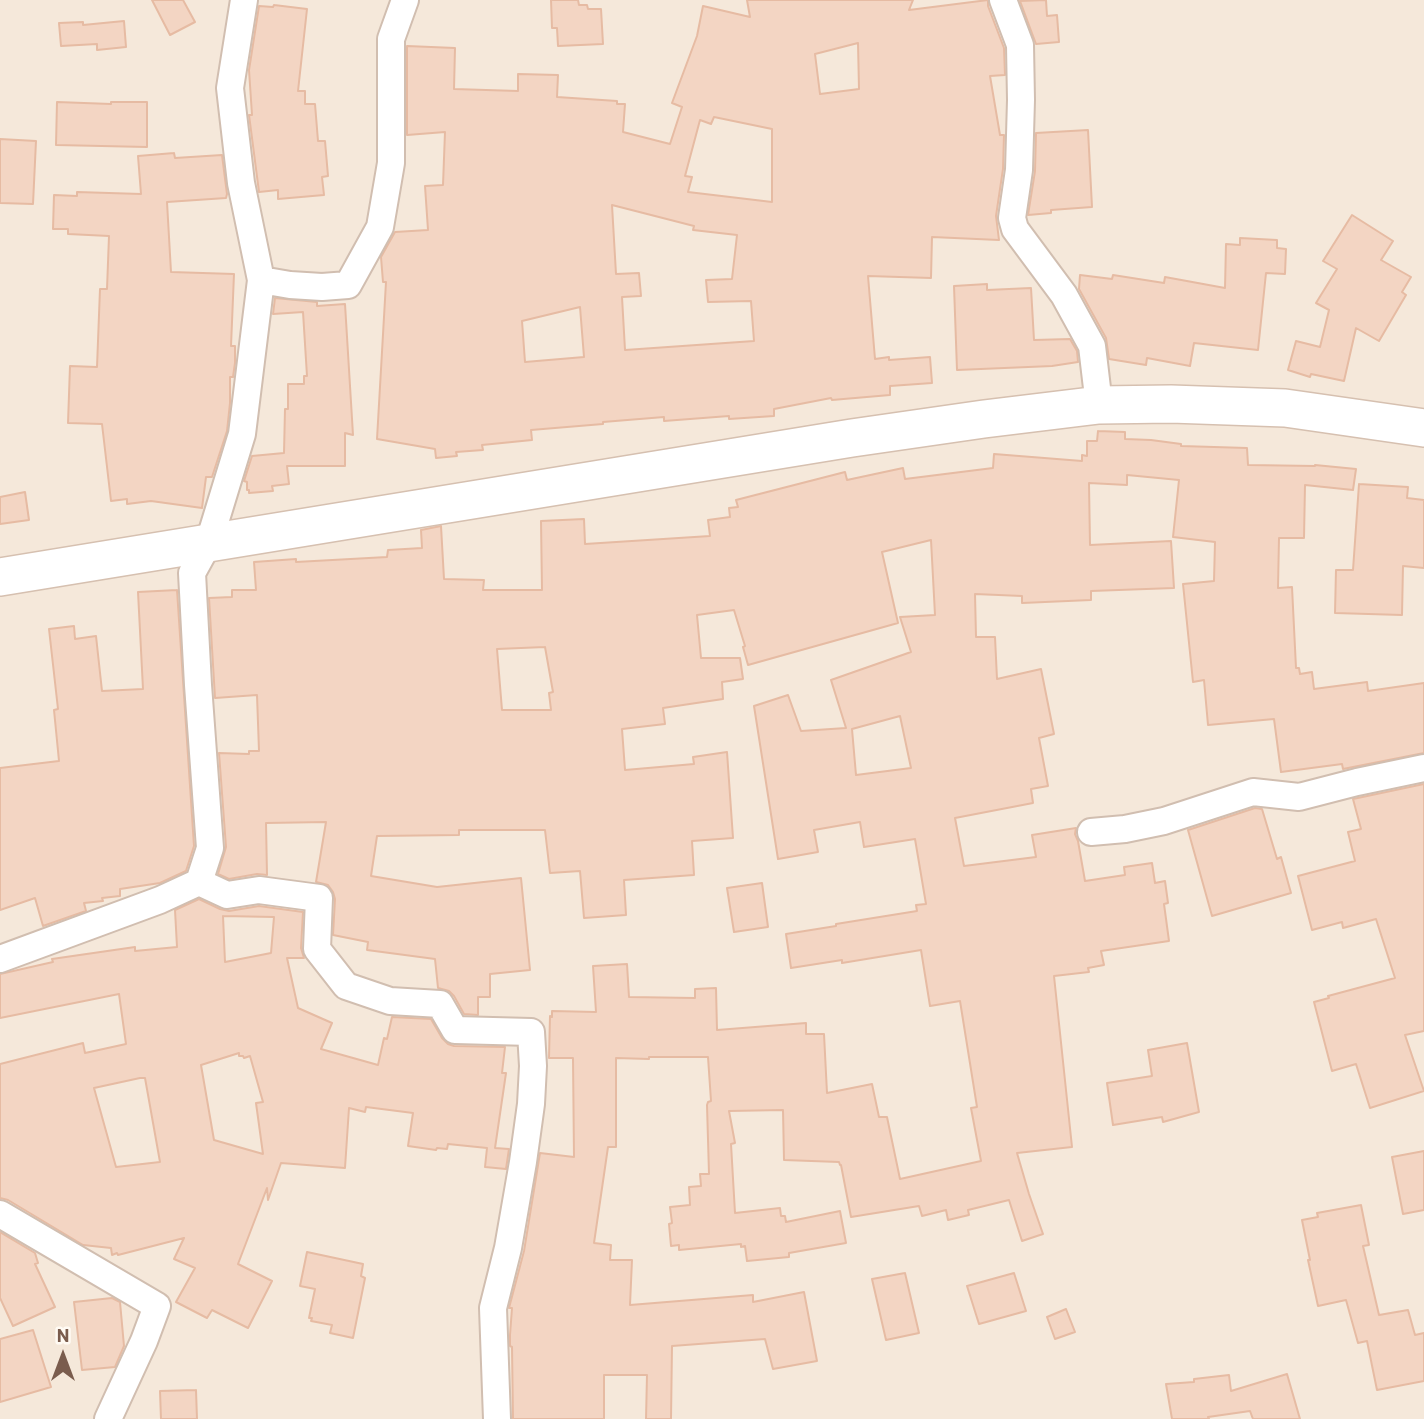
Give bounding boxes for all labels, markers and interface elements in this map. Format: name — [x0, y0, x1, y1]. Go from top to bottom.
north arrow — [28, 1321, 98, 1391]
text: N — [57, 1323, 69, 1346]

